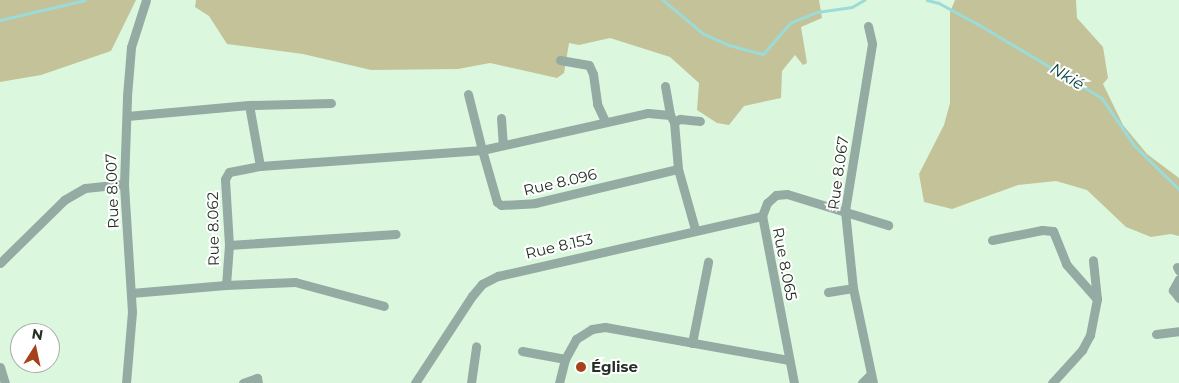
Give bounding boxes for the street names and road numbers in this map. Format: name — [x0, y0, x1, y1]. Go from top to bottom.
street label: Rue 8.067 — [824, 135, 852, 211]
street label: Rue 8.007 — [102, 153, 122, 229]
street label: Rue 8.096 — [522, 165, 598, 199]
street label: Rue 8.062 — [203, 192, 223, 266]
street label: Rue 8.065 — [769, 226, 801, 302]
street label: Rue 8.153 — [523, 229, 595, 263]

